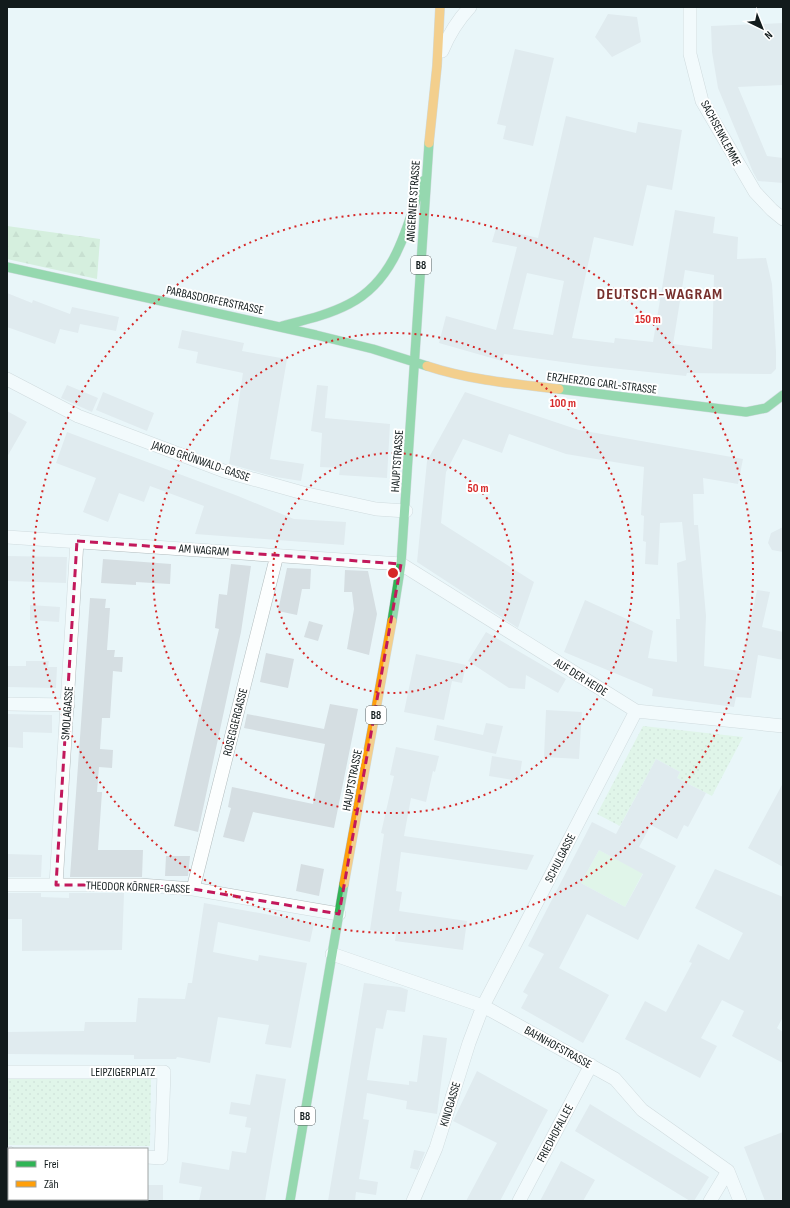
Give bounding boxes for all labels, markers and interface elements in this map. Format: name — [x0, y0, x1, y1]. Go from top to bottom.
north arrow — [742, 8, 782, 48]
text: N — [762, 28, 775, 42]
street label: SACHSENKLEMME — [697, 98, 744, 169]
street label: ANGERNER STRASSE — [403, 160, 424, 243]
road number: B8 — [411, 256, 431, 274]
street label: PARBASDORFERSTRASSE — [165, 283, 265, 318]
district label: DEUTSCH-WAGRAM — [597, 285, 723, 304]
text: 150 m — [635, 312, 661, 327]
street label: ERZHERZOG CARL-STRASSE — [546, 369, 658, 398]
text: 100 m — [550, 396, 576, 411]
street label: HAUPTSTRASSE — [388, 429, 407, 493]
street label: JAKOB GRÜNWALD-GASSE — [149, 437, 252, 485]
text: 50 m — [468, 481, 488, 496]
street label: AM WAGRAM — [177, 541, 230, 560]
centre of rings — [386, 566, 400, 580]
street label: AUF DER HEIDE — [550, 655, 610, 700]
street label: SMOLAGASSE — [58, 686, 77, 740]
street label: ROSEGGERGASSE — [220, 686, 251, 758]
road number: B8 — [366, 706, 386, 724]
street label: HAUPTSTRASSE — [339, 748, 366, 812]
street label: SCHULGASSE — [542, 831, 579, 885]
street label: THEODOR KÖRNER-GASSE — [85, 878, 191, 897]
street label: BAHNHOFSTRASSE — [521, 1023, 594, 1072]
street label: LEIPZIGERPLATZ — [91, 1065, 155, 1080]
street label: KINOGASSE — [437, 1080, 464, 1128]
street label: FRIEDHOFALLEE — [534, 1101, 577, 1165]
road number: B8 — [295, 1107, 315, 1125]
legend — [8, 1148, 148, 1200]
text: Frei — [44, 1157, 59, 1172]
text: Zäh — [44, 1177, 59, 1192]

